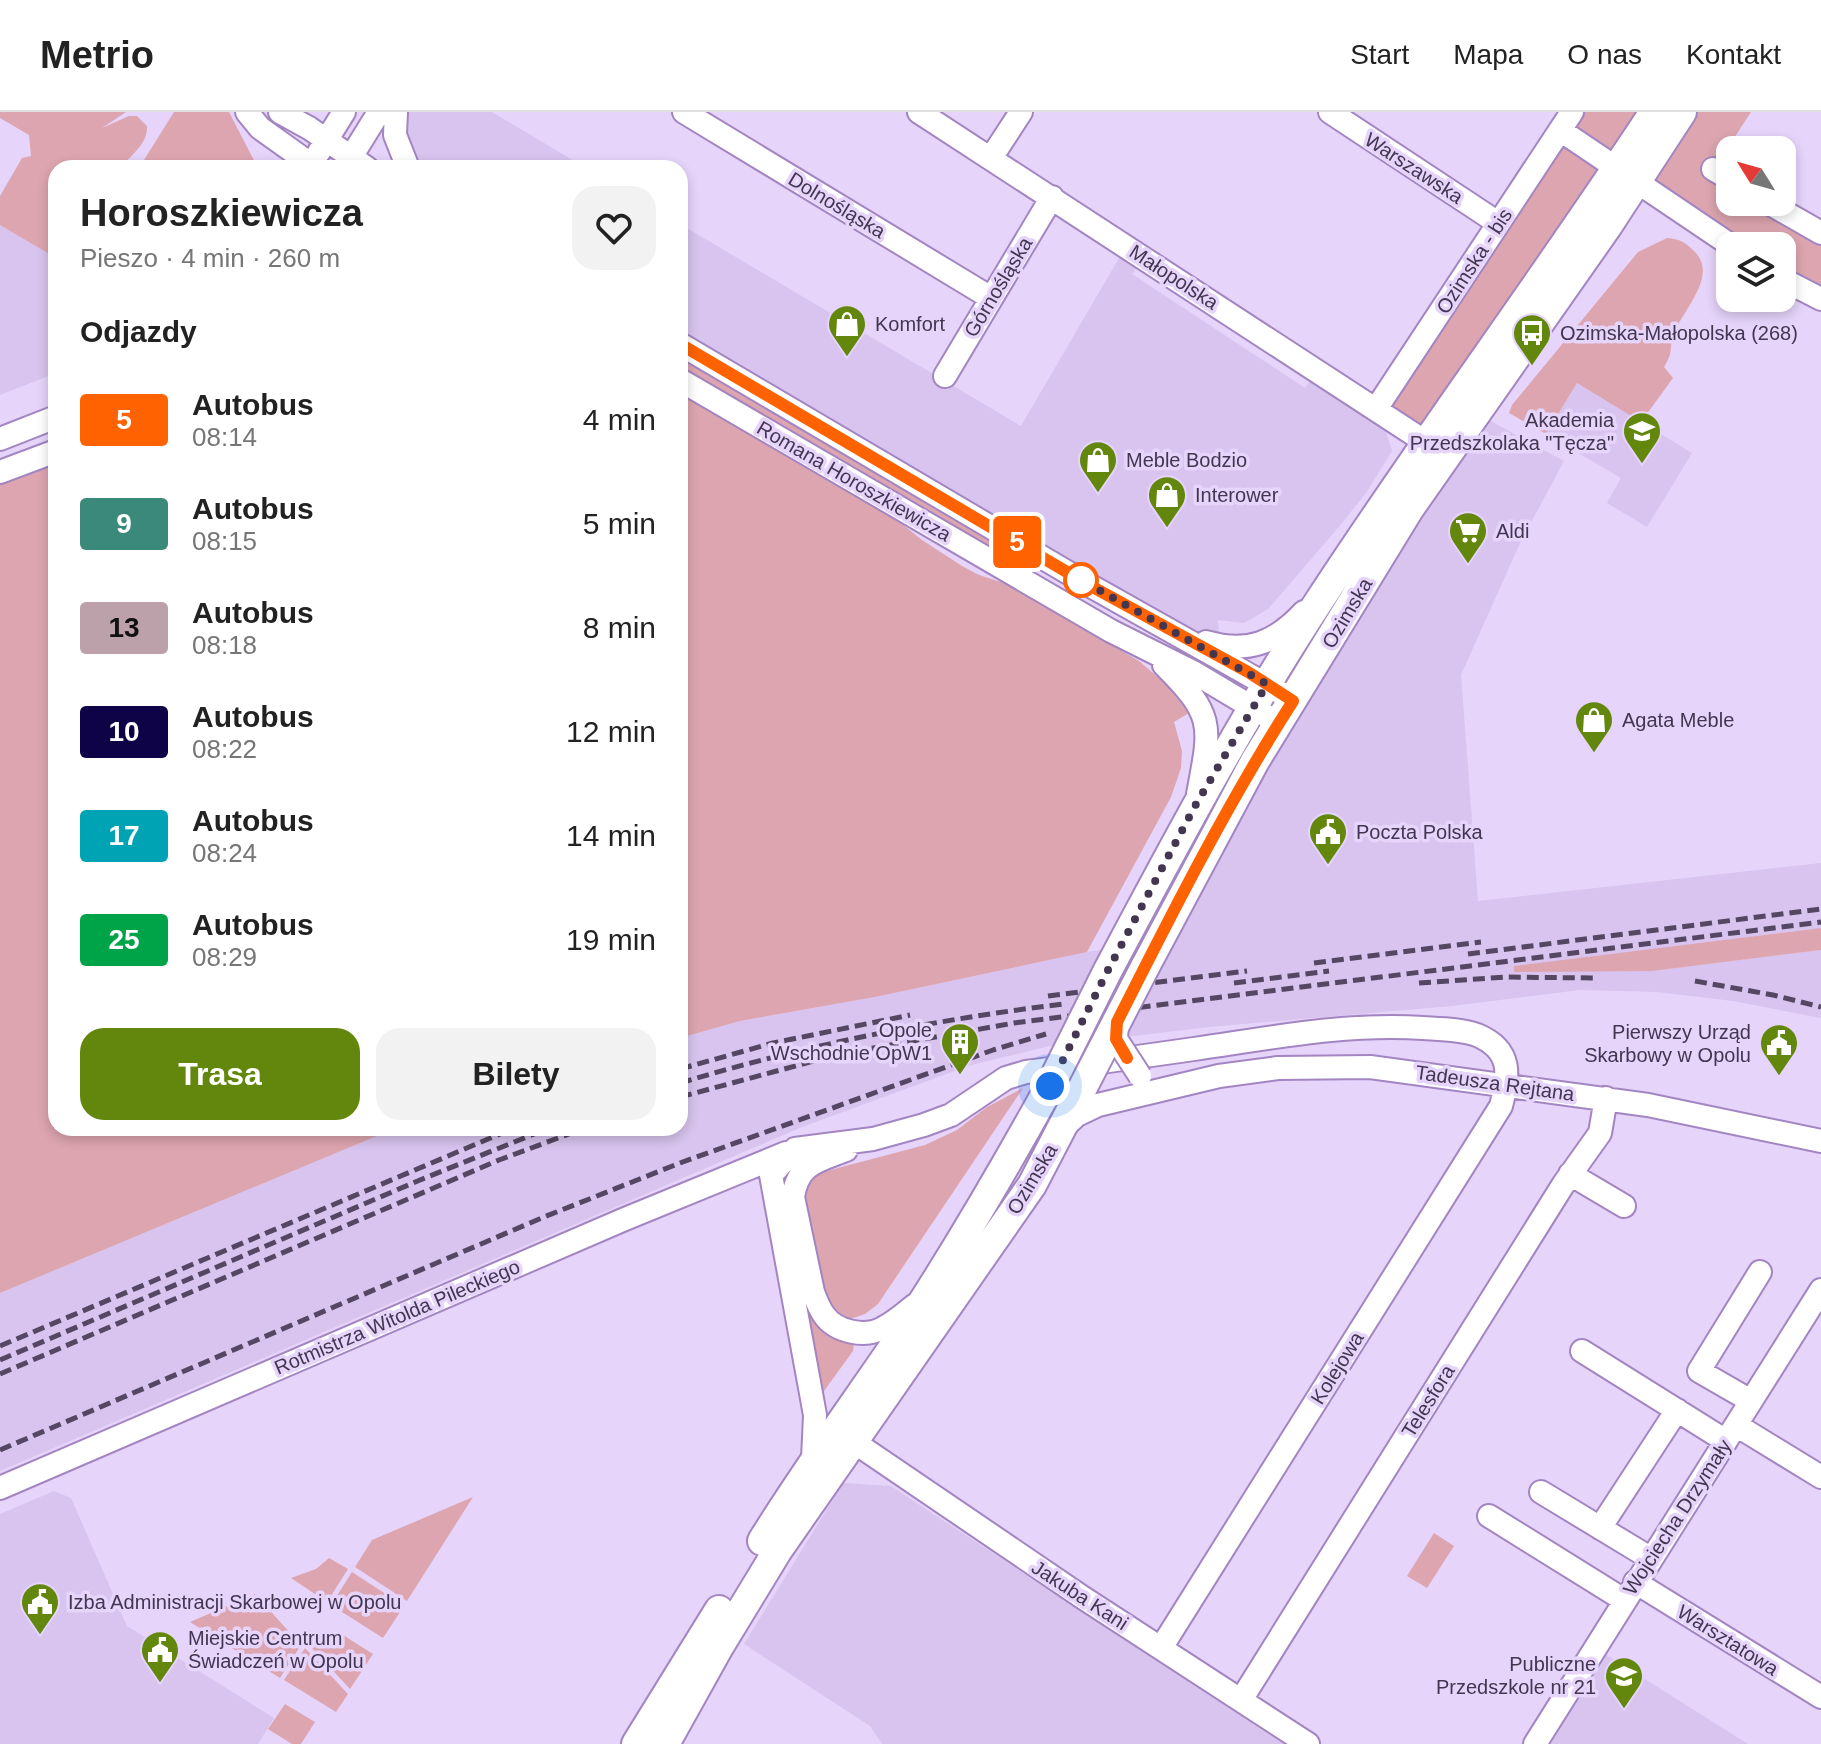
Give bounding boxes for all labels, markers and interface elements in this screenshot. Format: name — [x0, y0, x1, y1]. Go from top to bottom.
text: Metrio — [40, 34, 154, 76]
text: Start — [1350, 39, 1409, 70]
text: Mapa — [1453, 39, 1523, 70]
text: O nas — [1567, 39, 1642, 70]
text: Kontakt — [1686, 39, 1781, 70]
street label: Warszawska — [1361, 128, 1468, 208]
north arrow — [1716, 136, 1796, 216]
map controls — [1716, 136, 1796, 312]
street label: Dolnośląska — [785, 168, 890, 243]
button: heart — [572, 186, 656, 270]
text: Horoszkiewicza — [80, 192, 363, 234]
street label: Ozimska - bis — [1432, 204, 1516, 318]
street label: Górnośląska — [960, 232, 1037, 341]
button: layers — [1716, 232, 1796, 312]
street label: Małopolska — [1126, 240, 1223, 314]
text: Pieszo · 4 min · 260 m — [80, 243, 340, 273]
shop icon: Komfort — [826, 303, 868, 358]
bus stop icon: Ozimska-Małopolska (268) — [1511, 312, 1553, 367]
place label: Komfort — [875, 313, 945, 335]
text: Odjazdy — [80, 315, 197, 348]
place label: Ozimska-Małopolska (268) — [1560, 322, 1798, 344]
text: Autobus — [192, 388, 314, 421]
text: 4 min — [583, 403, 656, 436]
text: 5 — [116, 404, 132, 435]
place label: Akademia Przedszkolaka "Tęcza" — [1410, 409, 1615, 454]
school or university icon: Akademia Przedszkolaka "Tęcza" — [1621, 410, 1663, 465]
street label: Romana Horoszkiewicza — [753, 416, 956, 546]
text: 08:14 — [192, 422, 257, 452]
shop icon: Meble Bodzio — [1077, 439, 1119, 494]
place label: Meble Bodzio — [1126, 449, 1247, 471]
shop icon: Interower — [1146, 474, 1188, 529]
place label: Interower — [1195, 484, 1279, 506]
text: Autobus — [192, 492, 314, 525]
text: 5 min — [583, 507, 656, 540]
text: 9 — [116, 508, 132, 539]
supermarket icon: Aldi — [1447, 510, 1489, 565]
line badge: 5 — [991, 516, 1043, 568]
place label: Aldi — [1496, 520, 1529, 542]
text: 08:15 — [192, 526, 257, 556]
text: 5 — [1009, 526, 1025, 557]
unlabelled marker — [1064, 563, 1098, 597]
street label: Ozimska — [1318, 573, 1377, 652]
text: Autobus — [192, 596, 314, 629]
text: 8 min — [583, 611, 656, 644]
text: 13 — [108, 612, 140, 643]
text: 08:18 — [192, 630, 257, 660]
shop icon: Agata Meble — [1573, 699, 1615, 754]
text: Autobus — [192, 700, 314, 733]
place label: Agata Meble — [1622, 709, 1734, 731]
text: 12 min — [566, 715, 656, 748]
text: 10 — [108, 716, 140, 747]
text: 08:22 — [192, 734, 257, 764]
text: Autobus — [192, 804, 314, 837]
public building icon: Poczta Polska — [1307, 811, 1349, 866]
text: 14 min — [566, 819, 656, 852]
text: 17 — [108, 820, 140, 851]
place label: Poczta Polska — [1356, 821, 1484, 843]
text: 08:24 — [192, 838, 257, 868]
text: Autobus — [192, 908, 314, 941]
text: 19 min — [566, 923, 656, 956]
text: 25 — [108, 924, 140, 955]
text: 08:29 — [192, 942, 257, 972]
place label: Opole Wschodnie OpW1 — [771, 1019, 932, 1064]
building icon: Opole Wschodnie OpW1 — [939, 1021, 981, 1076]
place label: Pierwszy Urząd Skarbowy w Opolu — [1584, 1021, 1751, 1066]
public building icon: Pierwszy Urząd Skarbowy w Opolu — [1758, 1022, 1800, 1077]
button: Trasa — [80, 1028, 360, 1120]
button: Bilety — [376, 1028, 656, 1120]
street label: Tadeusza Rejtana — [1414, 1061, 1577, 1105]
your location — [1030, 1066, 1070, 1106]
street label: Ozimska — [1003, 1139, 1062, 1218]
street label: Rotmistrza Witolda Pileckiego — [271, 1255, 523, 1379]
street label: Kolejowa — [1306, 1327, 1368, 1408]
street label: Telesfora — [1397, 1360, 1459, 1441]
street label: Wojciecha Drzymały — [1619, 1435, 1735, 1599]
street label: Jakuba Kani — [1028, 1556, 1132, 1634]
public building icon: Izba Administracji Skarbowej w Opolu — [19, 1581, 61, 1636]
place label: Izba Administracji Skarbowej w Opolu — [68, 1591, 401, 1613]
street label: Warsztatowa — [1673, 1600, 1783, 1680]
place label: Miejskie Centrum Świadczeń w Opolu — [188, 1627, 364, 1672]
public building icon: Miejskie Centrum Świadczeń w Opolu — [139, 1629, 181, 1684]
place label: Publiczne Przedszkole nr 21 — [1436, 1653, 1596, 1698]
school or university icon: Publiczne Przedszkole nr 21 — [1603, 1655, 1645, 1710]

